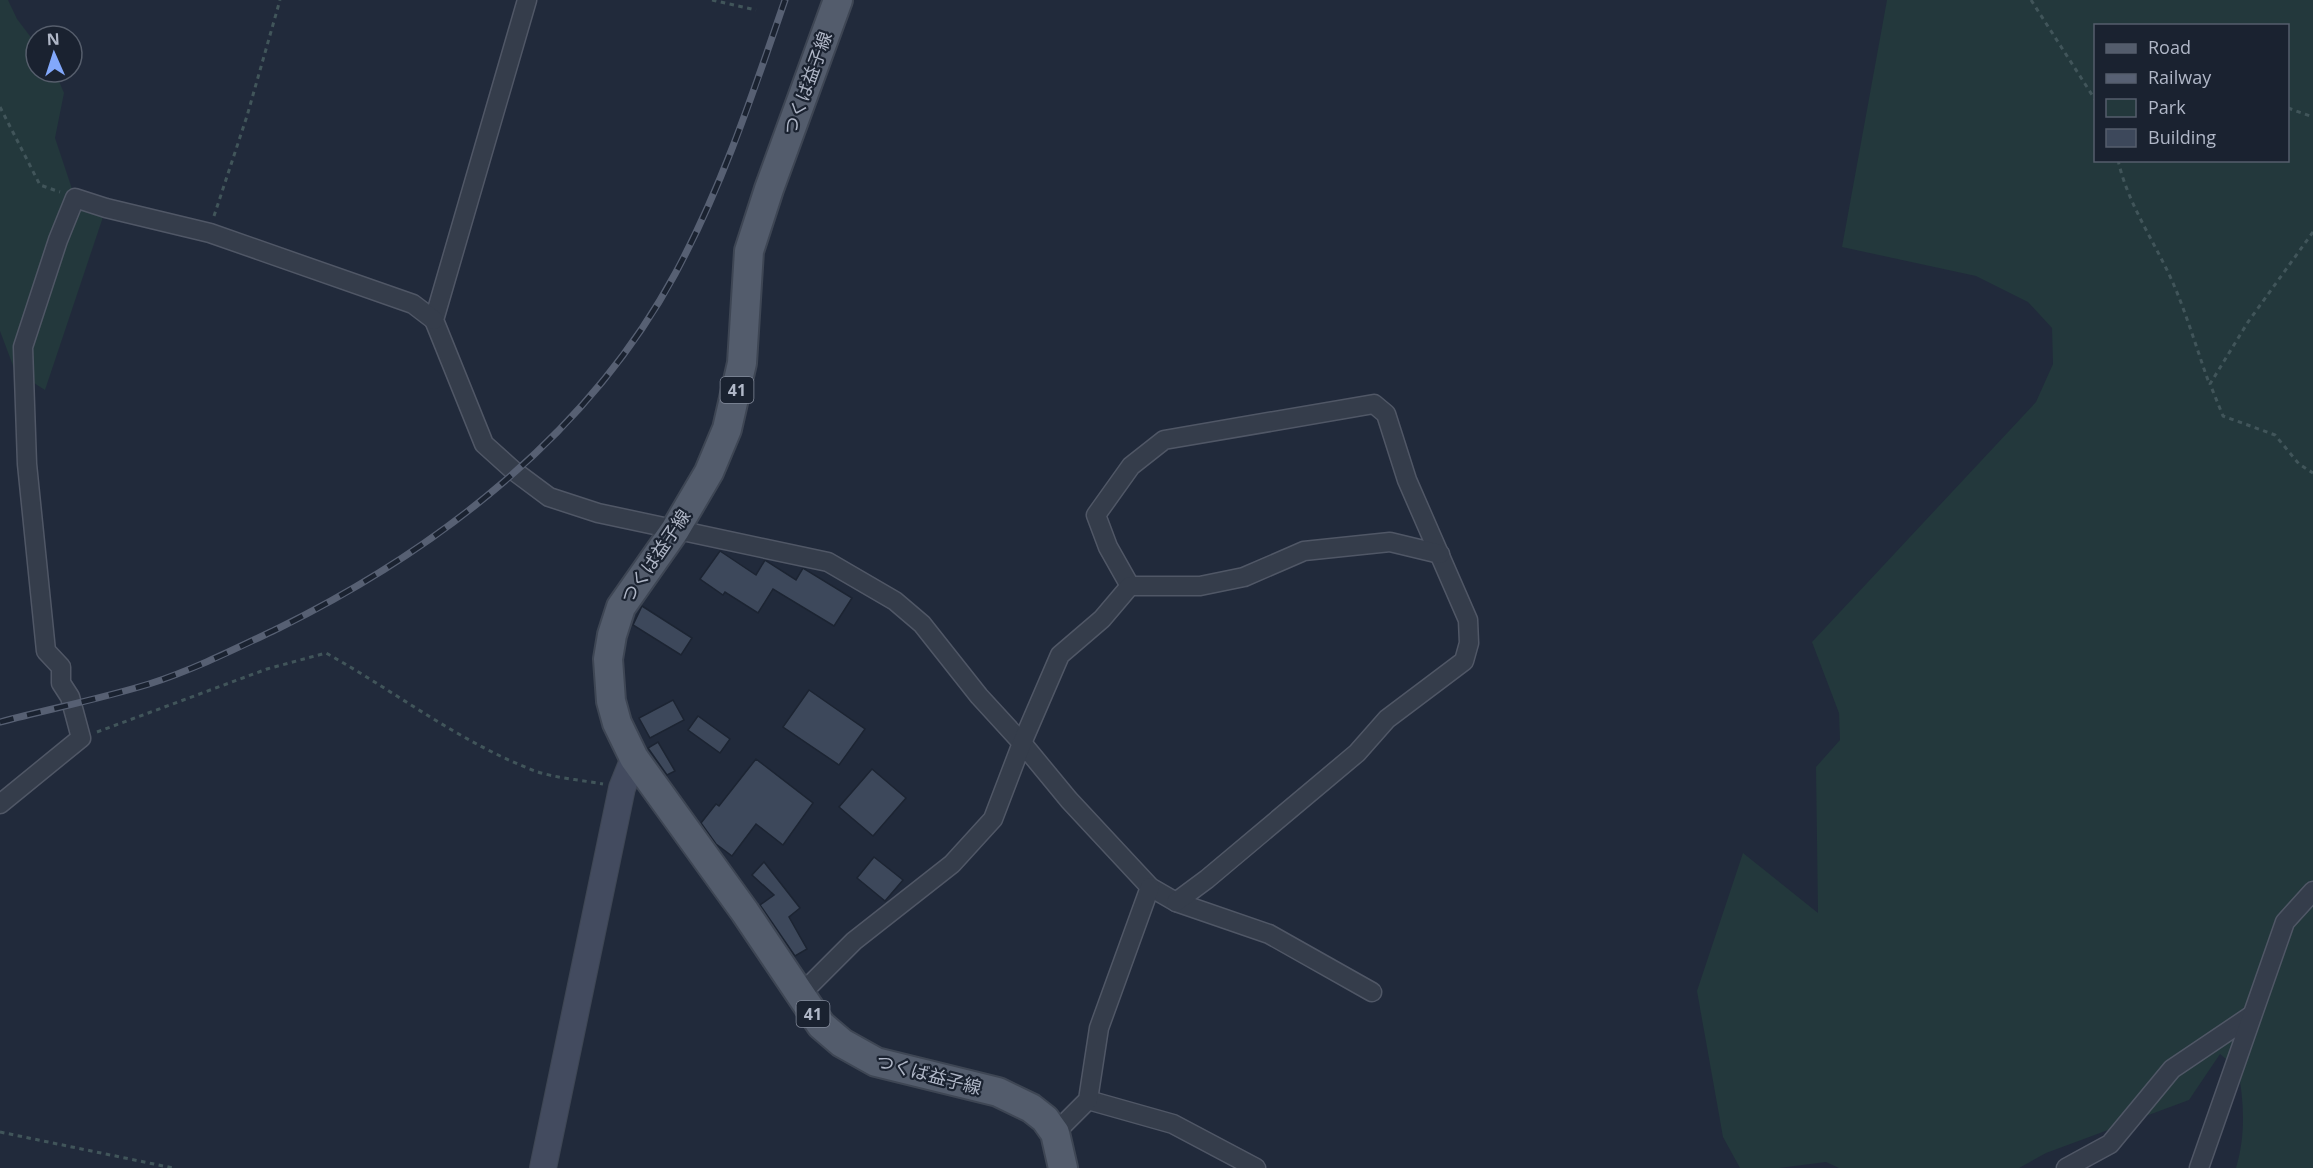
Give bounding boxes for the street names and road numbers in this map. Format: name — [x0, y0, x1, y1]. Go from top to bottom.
street label: つくば益子線 — [777, 28, 837, 138]
road number: 41 — [720, 377, 754, 403]
street label: つくば益子線 — [615, 505, 695, 607]
road number: 41 — [796, 1001, 830, 1027]
street label: つくば益子線 — [874, 1048, 984, 1100]

